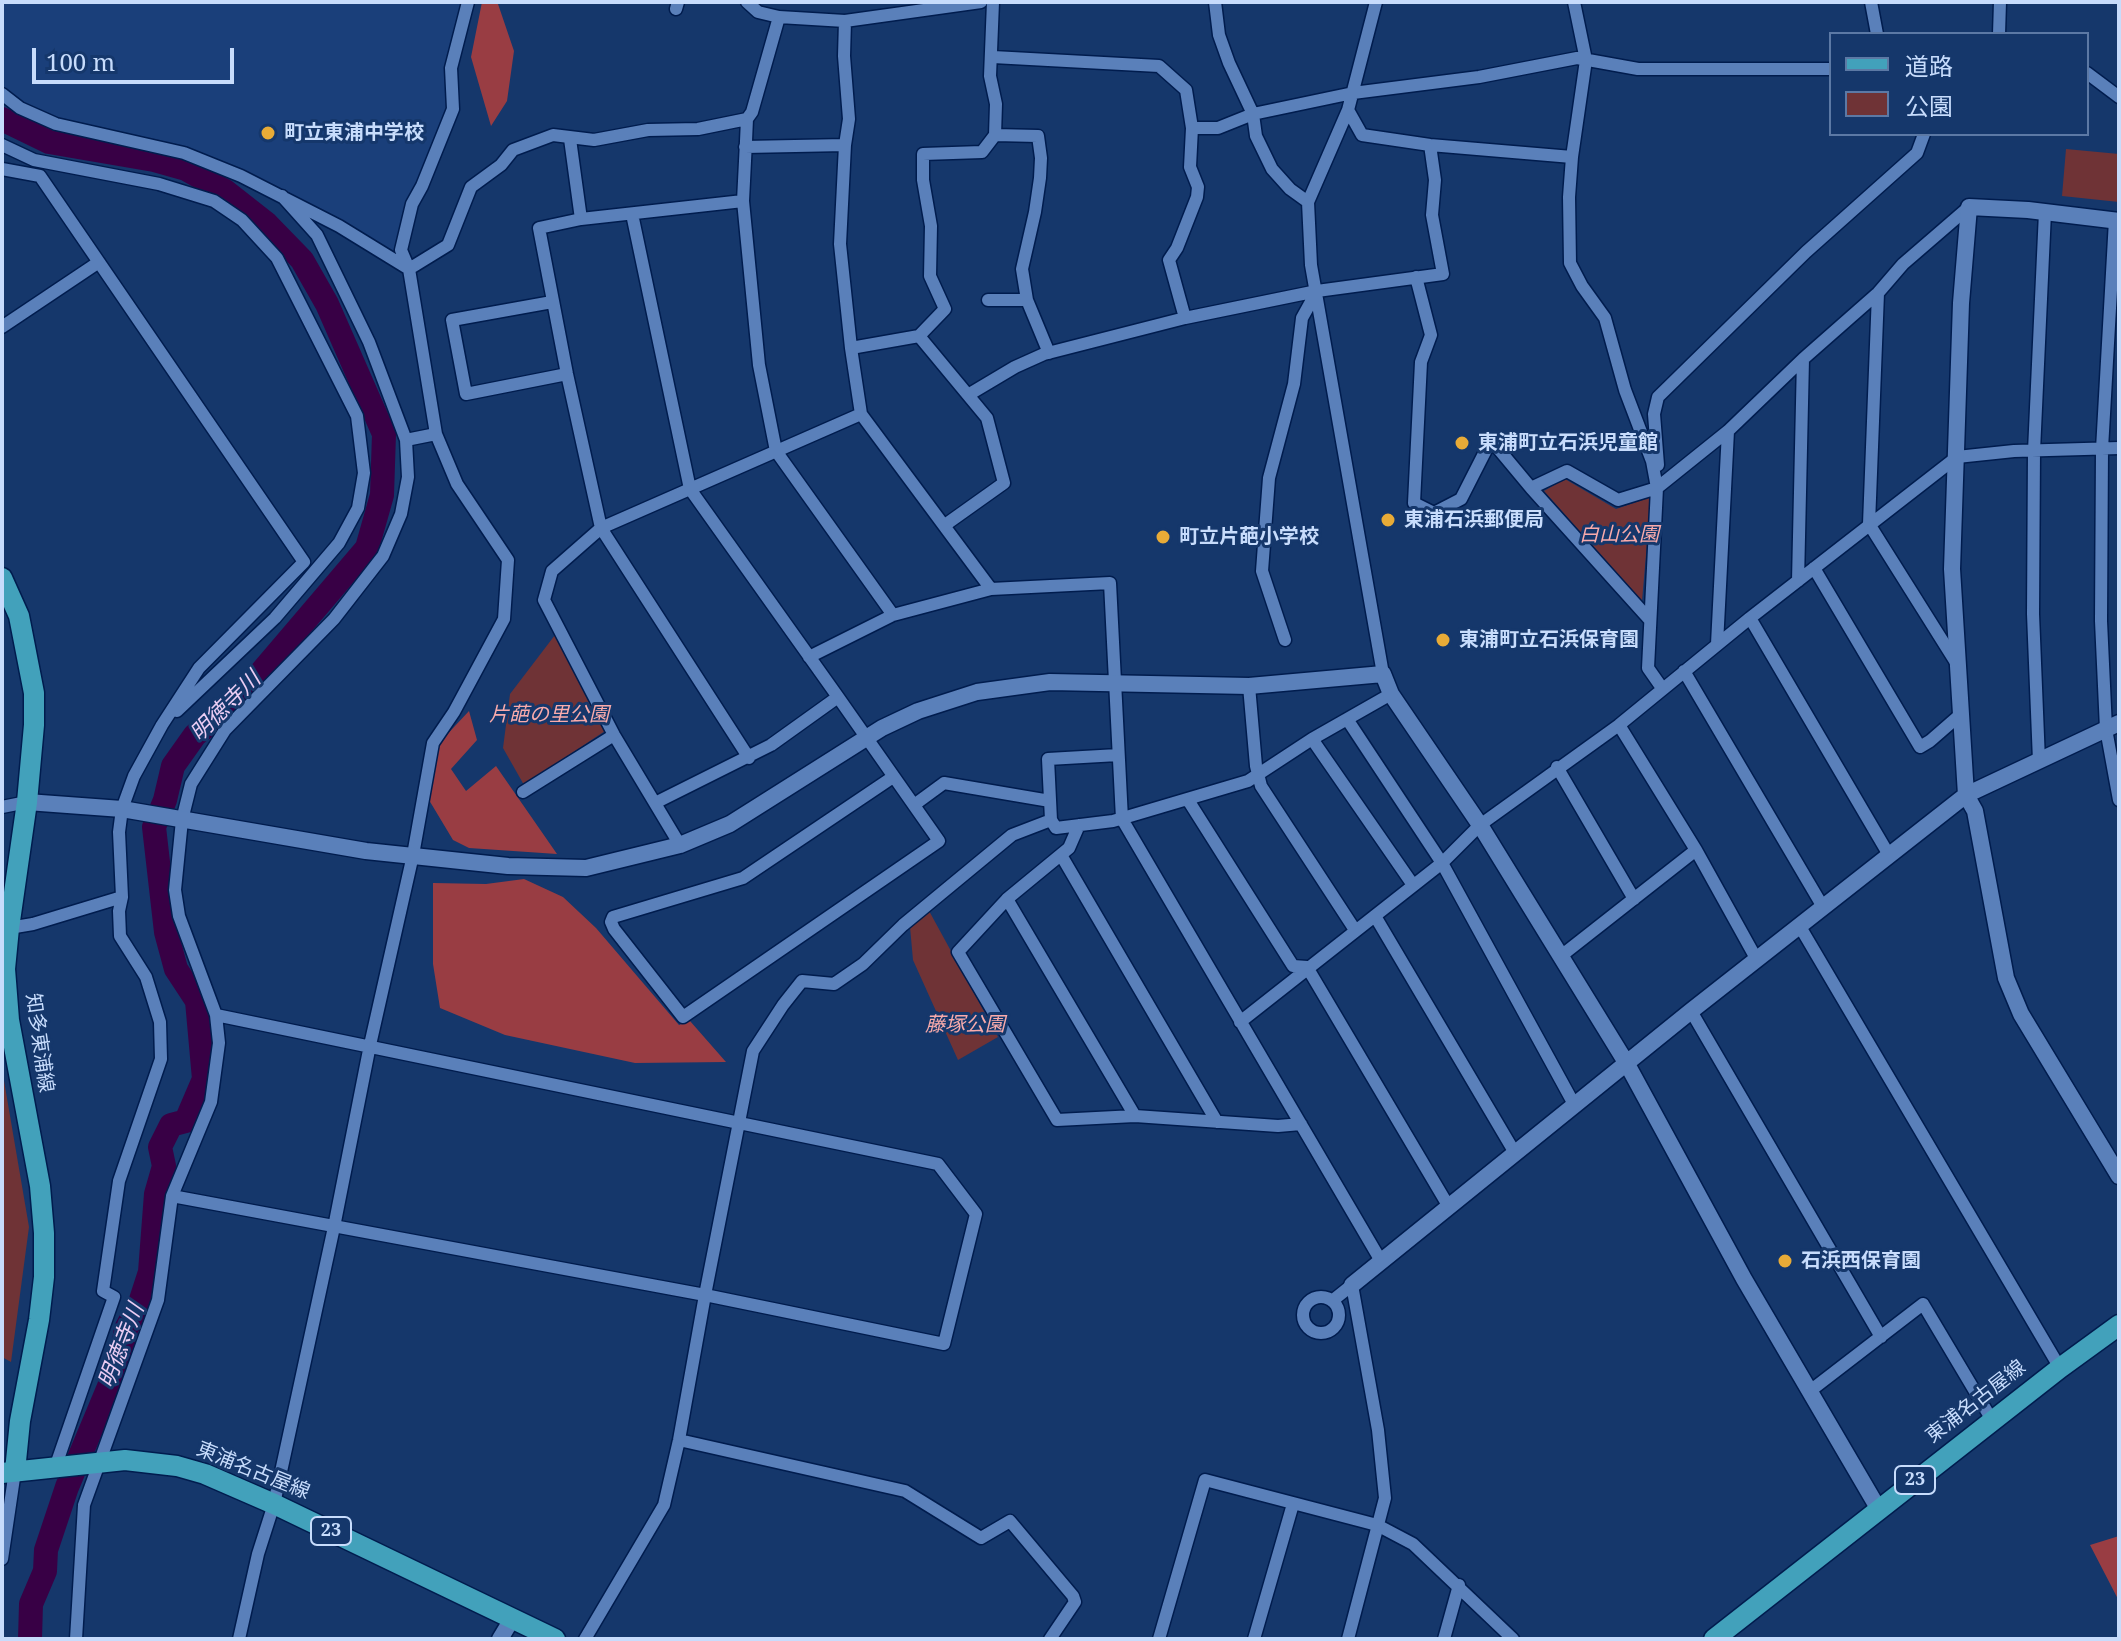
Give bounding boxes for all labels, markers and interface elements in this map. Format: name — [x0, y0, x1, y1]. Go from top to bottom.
scale bar — [36, 32, 238, 82]
legend — [1829, 32, 2089, 136]
text: 100 m — [46, 45, 115, 78]
text: 道路 — [1905, 49, 1953, 82]
text: 公園 — [1905, 89, 1953, 122]
place label: 町立東浦中学校 — [284, 121, 424, 145]
marker: 町立東浦中学校 — [259, 124, 277, 142]
place label: 東浦町立石浜児童館 — [1478, 431, 1658, 455]
marker: 東浦町立石浜児童館 — [1453, 434, 1471, 452]
place label: 東浦石浜郵便局 — [1404, 508, 1544, 532]
marker: 東浦石浜郵便局 — [1379, 511, 1397, 529]
park label: 白山公園 — [1579, 523, 1659, 547]
place label: 町立片葩小学校 — [1179, 525, 1319, 549]
marker: 町立片葩小学校 — [1154, 528, 1172, 546]
place label: 東浦町立石浜保育園 — [1459, 628, 1639, 652]
marker: 東浦町立石浜保育園 — [1434, 631, 1452, 649]
water label: 明徳寺川 — [186, 667, 266, 747]
park label: 片葩の里公園 — [489, 703, 609, 727]
street label: 知多東浦線 — [20, 992, 58, 1094]
park label: 藤塚公園 — [925, 1013, 1005, 1037]
place label: 石浜西保育園 — [1801, 1249, 1921, 1273]
marker: 石浜西保育園 — [1776, 1252, 1794, 1270]
water label: 明徳寺川 — [94, 1300, 150, 1392]
street label: 東浦名古屋線 — [1921, 1356, 2031, 1448]
street label: 東浦名古屋線 — [193, 1437, 313, 1505]
road number: 23 — [1895, 1466, 1935, 1494]
road number: 23 — [311, 1517, 351, 1545]

